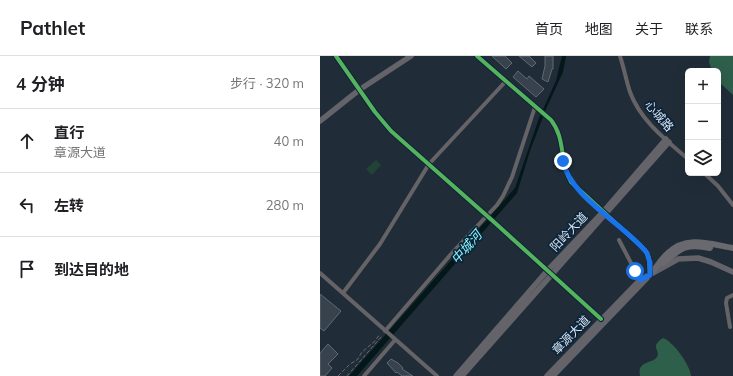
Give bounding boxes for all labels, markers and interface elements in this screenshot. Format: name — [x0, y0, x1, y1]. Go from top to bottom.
text: Pathlet — [20, 16, 85, 40]
text: 首页 — [535, 20, 563, 38]
text: 地图 — [585, 20, 613, 38]
text: 关于 — [635, 20, 663, 38]
text: 联系 — [685, 20, 713, 38]
map controls — [685, 68, 721, 176]
button: + — [685, 68, 721, 104]
text: 4 分钟 — [16, 73, 65, 94]
text: 步行 · 320 m — [230, 75, 304, 91]
street label: 心城路 — [642, 97, 677, 134]
button: − — [685, 104, 721, 140]
text: 直行 — [54, 123, 84, 142]
icon: ahead — [16, 130, 38, 152]
text: 40 m — [274, 133, 304, 149]
button: layers — [685, 140, 721, 176]
text: 章源大道 — [54, 144, 106, 160]
route end — [554, 152, 572, 170]
icon: left — [16, 194, 38, 216]
text: 左转 — [54, 196, 84, 215]
text: 280 m — [266, 197, 304, 213]
street label: 阳岭大道 — [547, 209, 590, 254]
water label: 中城河 — [447, 225, 487, 267]
icon: arrive — [16, 258, 38, 280]
text: 到达目的地 — [54, 260, 129, 279]
route start — [626, 262, 644, 280]
street label: 章源大道 — [549, 312, 593, 357]

